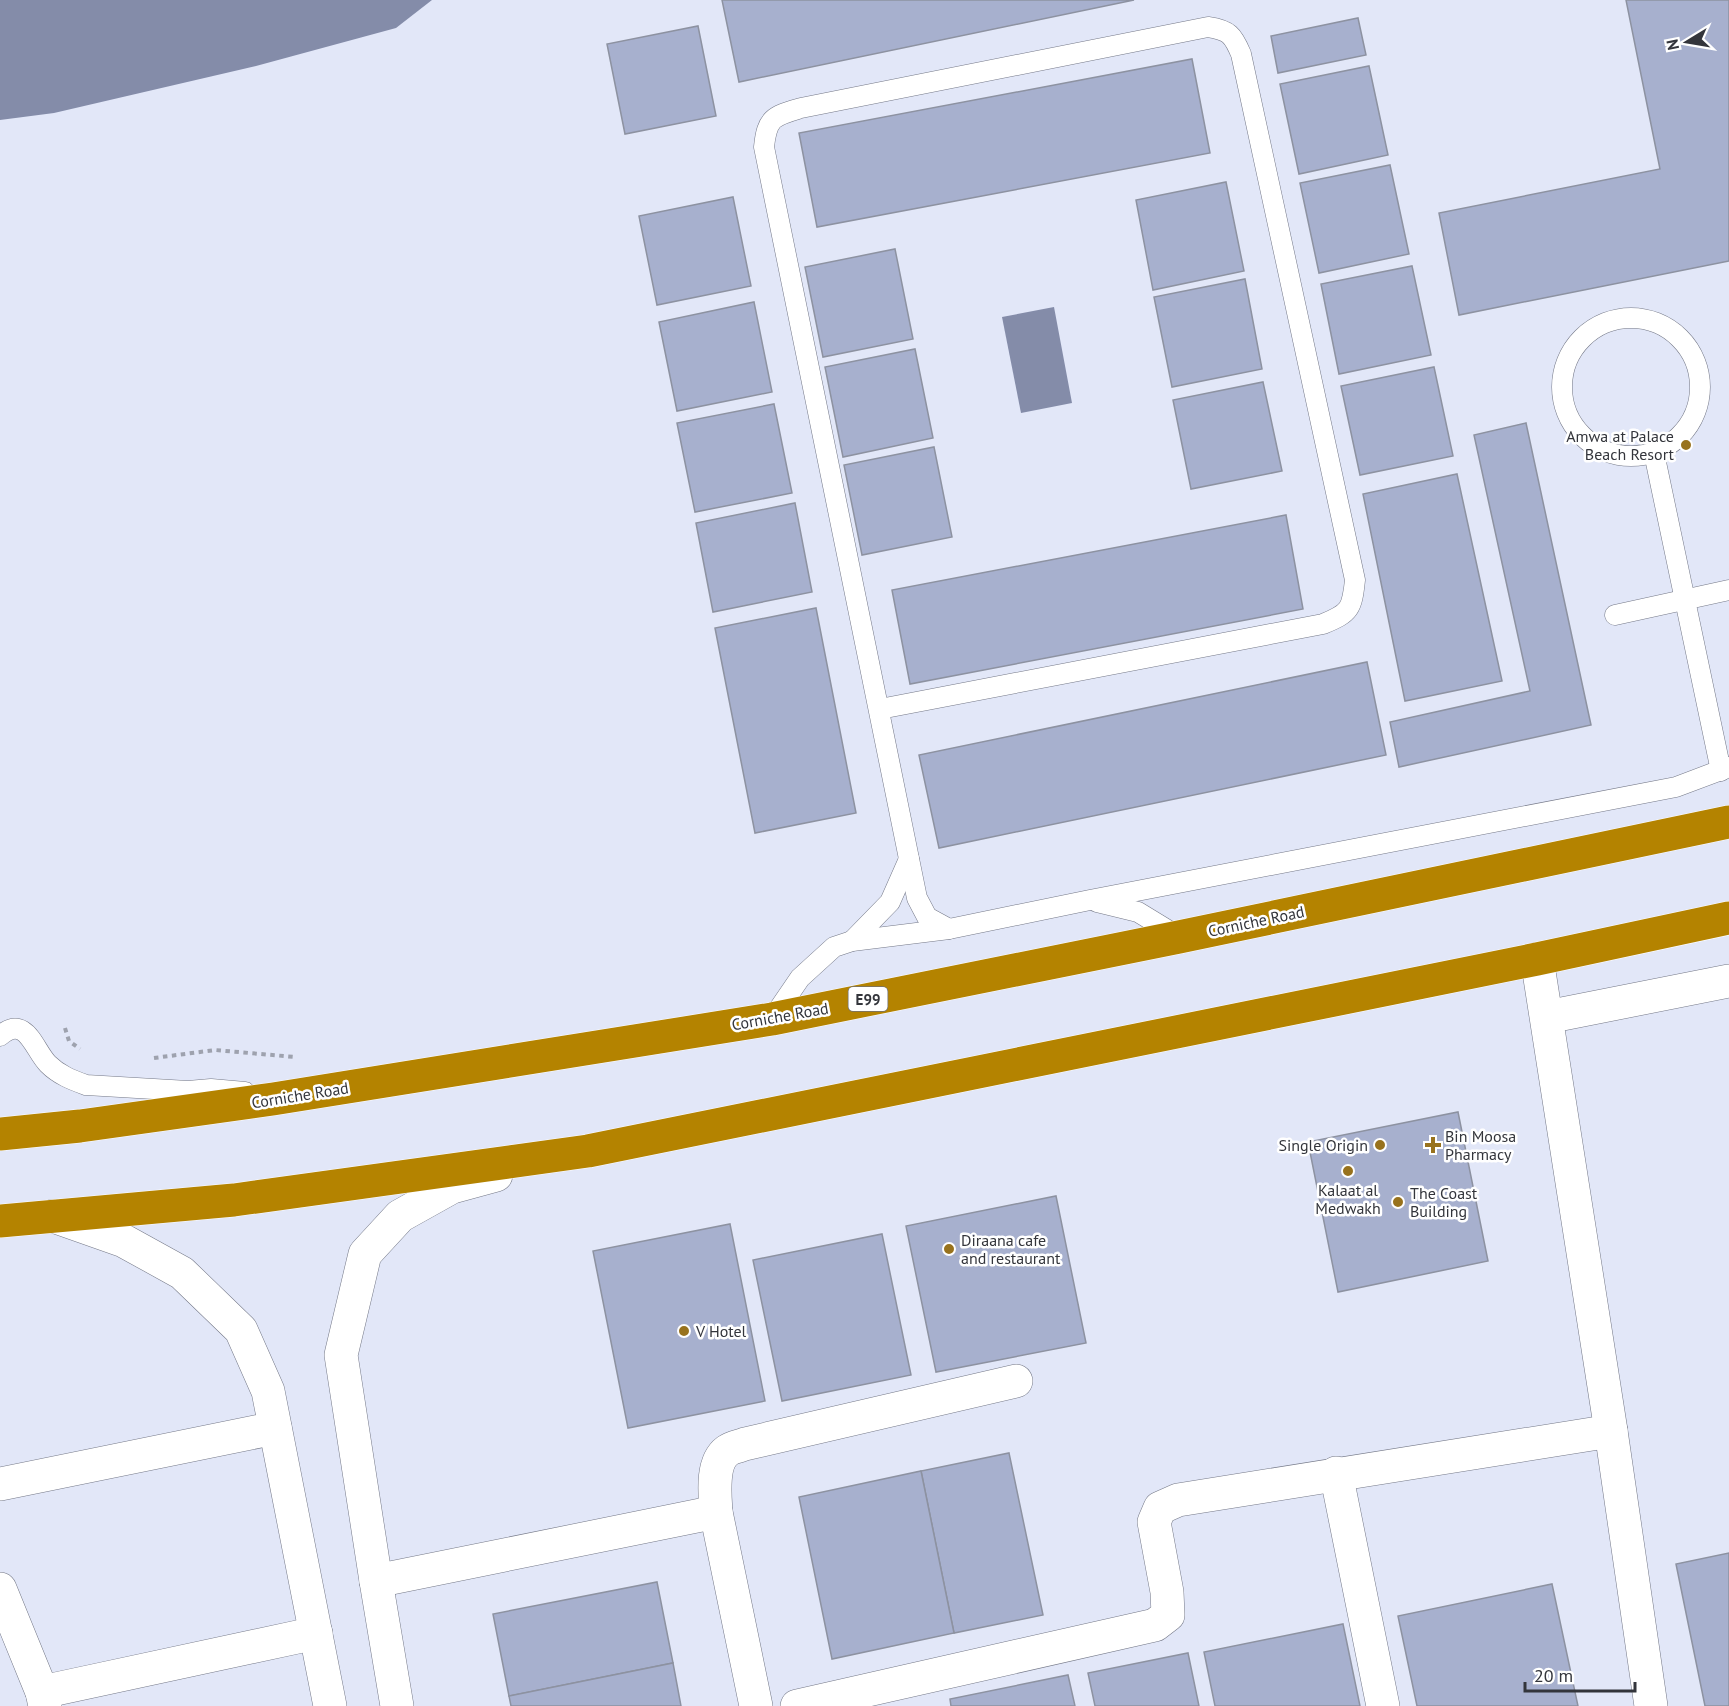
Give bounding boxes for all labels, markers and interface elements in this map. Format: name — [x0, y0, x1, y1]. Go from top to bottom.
north arrow — [1657, 12, 1717, 72]
text: N — [1661, 38, 1683, 52]
place label: Amwa at Palace Beach Resort — [1566, 426, 1675, 464]
marker: Amwa at Palace Beach Resort — [1679, 438, 1693, 452]
street label: Corniche Road — [1206, 901, 1306, 941]
road number: E99 — [848, 987, 888, 1011]
street label: Corniche Road — [730, 998, 830, 1034]
street label: Corniche Road — [250, 1077, 350, 1113]
place label: Bin Moosa Pharmacy — [1445, 1126, 1516, 1164]
place label: Single Origin — [1278, 1135, 1368, 1155]
marker: Single Origin — [1373, 1138, 1387, 1152]
marker: Bin Moosa Pharmacy — [1426, 1138, 1440, 1152]
marker: Kalaat al Medwakh — [1341, 1164, 1355, 1178]
place label: Kalaat al Medwakh — [1315, 1180, 1381, 1218]
place label: The Coast Building — [1410, 1183, 1478, 1221]
marker: The Coast Building — [1391, 1195, 1405, 1209]
place label: Diraana cafe and restaurant — [961, 1230, 1061, 1268]
marker: Diraana cafe and restaurant — [942, 1242, 956, 1256]
place label: V Hotel — [695, 1321, 747, 1341]
marker: V Hotel — [677, 1324, 691, 1338]
scale bar — [1525, 1655, 1634, 1693]
text: 20 m — [1534, 1664, 1573, 1687]

